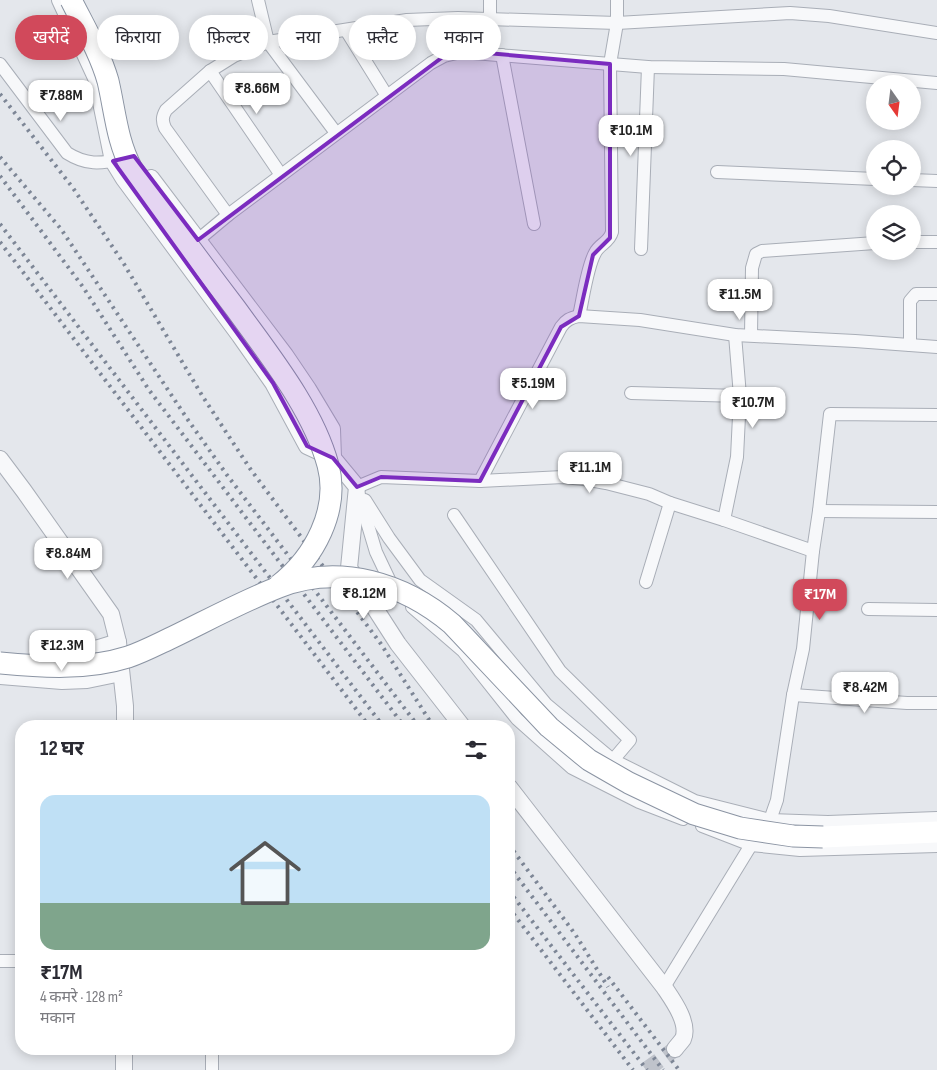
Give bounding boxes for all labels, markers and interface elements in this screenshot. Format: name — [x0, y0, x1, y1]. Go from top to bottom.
chip: खरीदें — [15, 15, 87, 60]
chip: किराया — [97, 15, 179, 60]
chip: फ़िल्टर — [189, 15, 268, 60]
chip: नया — [278, 15, 339, 60]
chip: फ़्लैट — [349, 15, 416, 60]
chip: मकान — [426, 15, 501, 60]
pin: ₹8.66M — [216, 72, 298, 115]
north arrow — [866, 75, 921, 130]
map controls — [866, 75, 921, 260]
text: ₹8.66M — [234, 79, 280, 98]
pin: ₹7.88M — [20, 80, 102, 122]
text: ₹7.88M — [39, 86, 83, 105]
pin: ₹10.1M — [590, 114, 672, 157]
text: ₹10.1M — [610, 121, 652, 140]
button: locate — [866, 140, 921, 195]
button: layers — [866, 205, 921, 260]
pin: ₹11.5M — [699, 278, 781, 321]
text: ₹11.5M — [719, 285, 761, 304]
pin: ₹5.19M — [492, 368, 574, 410]
text: ₹5.19M — [511, 374, 555, 393]
pin: ₹10.7M — [712, 386, 794, 429]
text: ₹10.7M — [732, 393, 774, 412]
pin: ₹11.1M — [549, 452, 631, 494]
text: ₹11.1M — [569, 458, 611, 477]
pin: ₹8.84M — [27, 538, 109, 580]
text: ₹8.84M — [45, 544, 91, 563]
pin: ₹8.12M — [323, 578, 405, 620]
pin: ₹17M — [790, 578, 850, 621]
text: ₹8.12M — [342, 584, 386, 603]
text: ₹17M — [804, 585, 836, 604]
pin: ₹12.3M — [21, 630, 103, 672]
text: ₹12.3M — [40, 636, 84, 655]
pin: ₹8.42M — [824, 672, 906, 714]
text: ₹8.42M — [843, 678, 887, 697]
text: 12 घर — [40, 736, 84, 761]
icon: filters — [462, 736, 490, 764]
icon: home — [220, 828, 310, 918]
text: ₹17M — [40, 960, 83, 985]
text: 4 कमरे · 128 m² — [40, 988, 123, 1007]
text: मकान — [40, 1009, 75, 1028]

